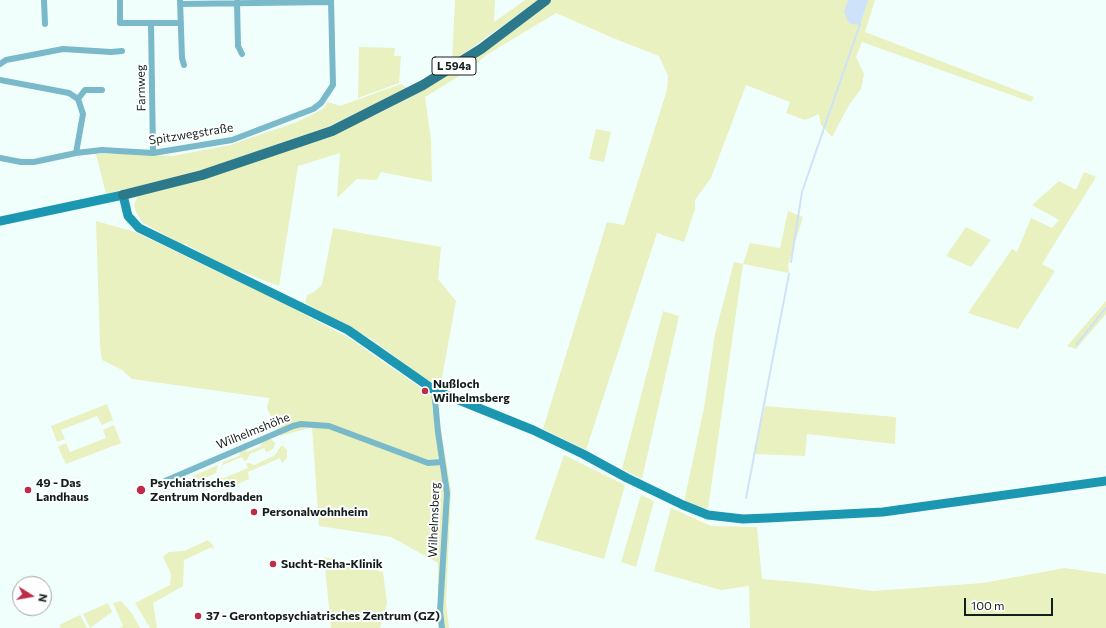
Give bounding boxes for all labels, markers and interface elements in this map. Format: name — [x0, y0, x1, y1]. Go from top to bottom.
road number: L 594a — [432, 57, 476, 75]
street label: Farnweg — [133, 65, 149, 111]
street label: Spitzwegstraße — [148, 120, 234, 148]
place label: Nußloch Wilhelmsberg — [433, 377, 510, 405]
marker: Nußloch Wilhelmsberg — [420, 386, 430, 396]
street label: Wilhelmshöhe — [214, 410, 292, 452]
place label: 49 - Das Landhaus — [36, 476, 89, 504]
place label: Psychiatrisches Zentrum Nordbaden — [150, 476, 263, 504]
street label: Wilhelmsberg — [425, 482, 443, 558]
marker: Psychiatrisches Zentrum Nordbaden — [135, 484, 147, 496]
marker: 49 - Das Landhaus — [23, 485, 33, 495]
place label: Personalwohnheim — [262, 505, 368, 519]
marker: Personalwohnheim — [249, 507, 259, 517]
place label: Sucht-Reha-Klinik — [281, 557, 383, 571]
marker: Sucht-Reha-Klinik — [268, 559, 278, 569]
north arrow — [12, 576, 52, 616]
scale bar — [966, 590, 1055, 616]
text: N — [36, 593, 50, 603]
text: 100 m — [971, 598, 1005, 612]
place label: 37 - Gerontopsychiatrisches Zentrum (GZ) — [206, 609, 440, 623]
marker: 37 - Gerontopsychiatrisches Zentrum (GZ) — [193, 611, 203, 621]

